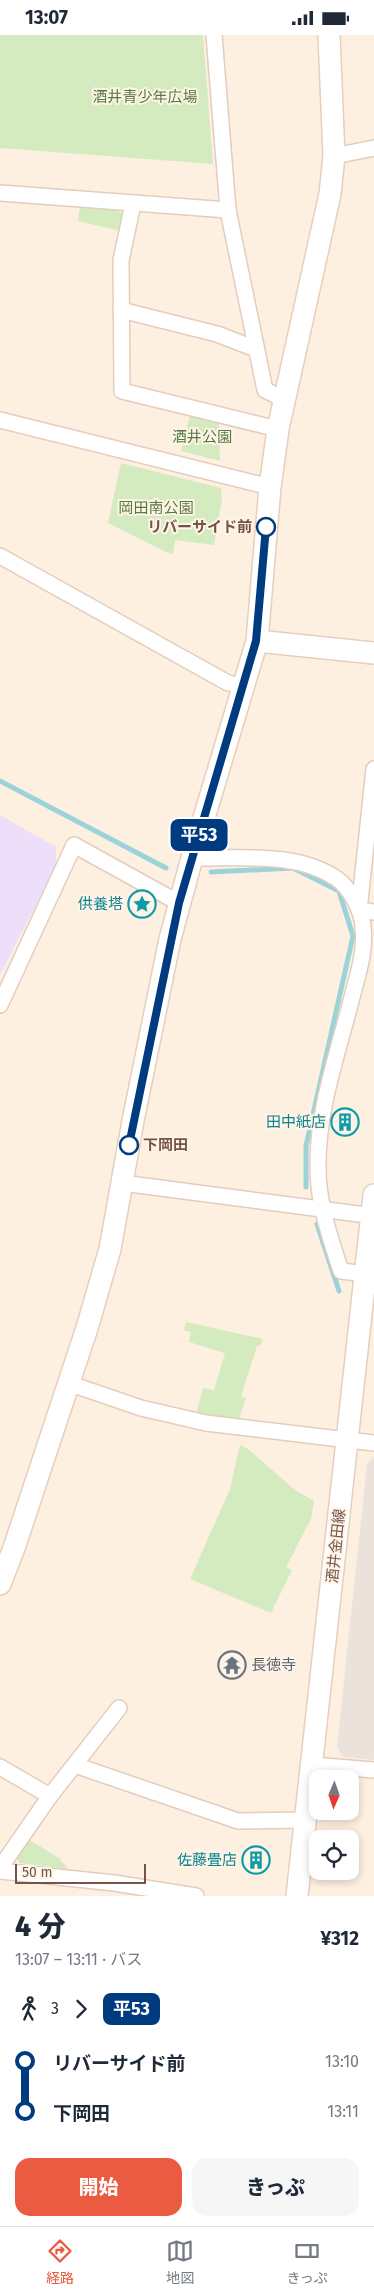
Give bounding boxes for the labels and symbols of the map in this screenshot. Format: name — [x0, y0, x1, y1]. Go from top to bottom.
park label: 酒井青少年広場 — [92, 88, 198, 106]
park label: 酒井公園 — [172, 428, 232, 446]
park label: 岡田南公園 — [118, 499, 194, 517]
marker: リバーサイド前 — [256, 517, 276, 537]
place label: リバーサイド前 — [147, 518, 252, 536]
line badge: 平53 — [170, 819, 228, 851]
place icon: 供養塔 — [127, 889, 157, 919]
place label: 供養塔 — [78, 895, 123, 913]
building icon: 田中紙店 — [330, 1107, 360, 1137]
place label: 田中紙店 — [266, 1113, 326, 1131]
marker: 下岡田 — [119, 1135, 139, 1155]
place label: 下岡田 — [143, 1136, 188, 1154]
street label: 酒井金田線 — [323, 1508, 349, 1584]
temple icon: 長徳寺 — [217, 1650, 247, 1680]
place label: 長徳寺 — [251, 1656, 296, 1674]
north arrow — [309, 1770, 359, 1820]
building icon: 佐藤畳店 — [241, 1845, 271, 1875]
place label: 佐藤畳店 — [177, 1851, 237, 1869]
scale bar — [15, 1861, 146, 1884]

